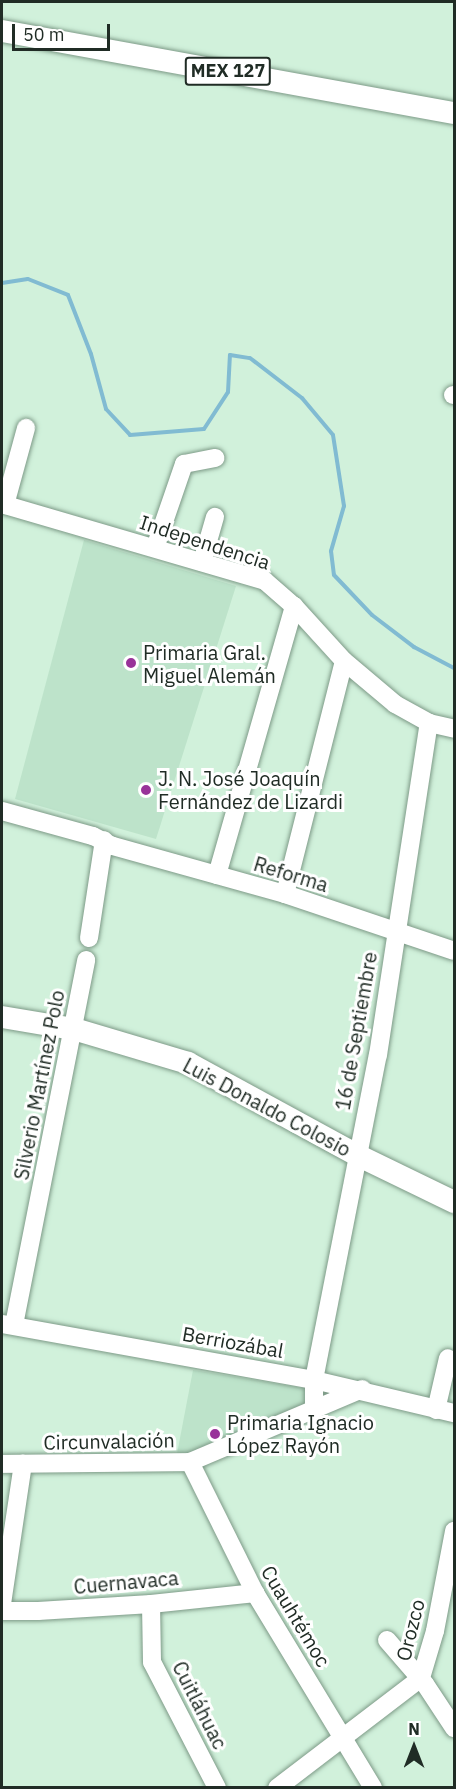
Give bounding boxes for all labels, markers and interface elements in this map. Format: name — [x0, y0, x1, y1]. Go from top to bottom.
scale bar — [15, 12, 112, 50]
text: 50 m — [23, 23, 65, 46]
road number: MEX 127 — [184, 56, 272, 86]
street label: Independencia — [137, 510, 273, 574]
place label: Primaria Gral. Miguel Alemán — [143, 640, 276, 687]
marker: Primaria Gral. Miguel Alemán — [124, 656, 138, 670]
place label: J. N. José Joaquín Fernández de Lizardi — [158, 766, 343, 813]
marker: J. N. José Joaquín Fernández de Lizardi — [139, 783, 153, 797]
street label: Reforma — [251, 851, 331, 897]
street label: 16 de Septiembre — [330, 950, 382, 1112]
street label: Silverio Martínez Polo — [9, 988, 69, 1182]
street label: Luis Donaldo Colosio — [179, 1053, 355, 1161]
street label: Berriozábal — [180, 1321, 286, 1363]
place label: Primaria Ignacio López Rayón — [227, 1410, 374, 1457]
marker: Primaria Ignacio López Rayón — [208, 1427, 222, 1441]
street label: Circunvalación — [43, 1428, 175, 1454]
street label: Cuauhtémoc — [256, 1561, 336, 1671]
street label: Cuernavaca — [73, 1565, 179, 1599]
street label: Orozco — [391, 1597, 429, 1663]
street label: Cuitláhuac — [168, 1657, 232, 1753]
north arrow — [384, 1717, 444, 1777]
text: N — [408, 1719, 420, 1739]

